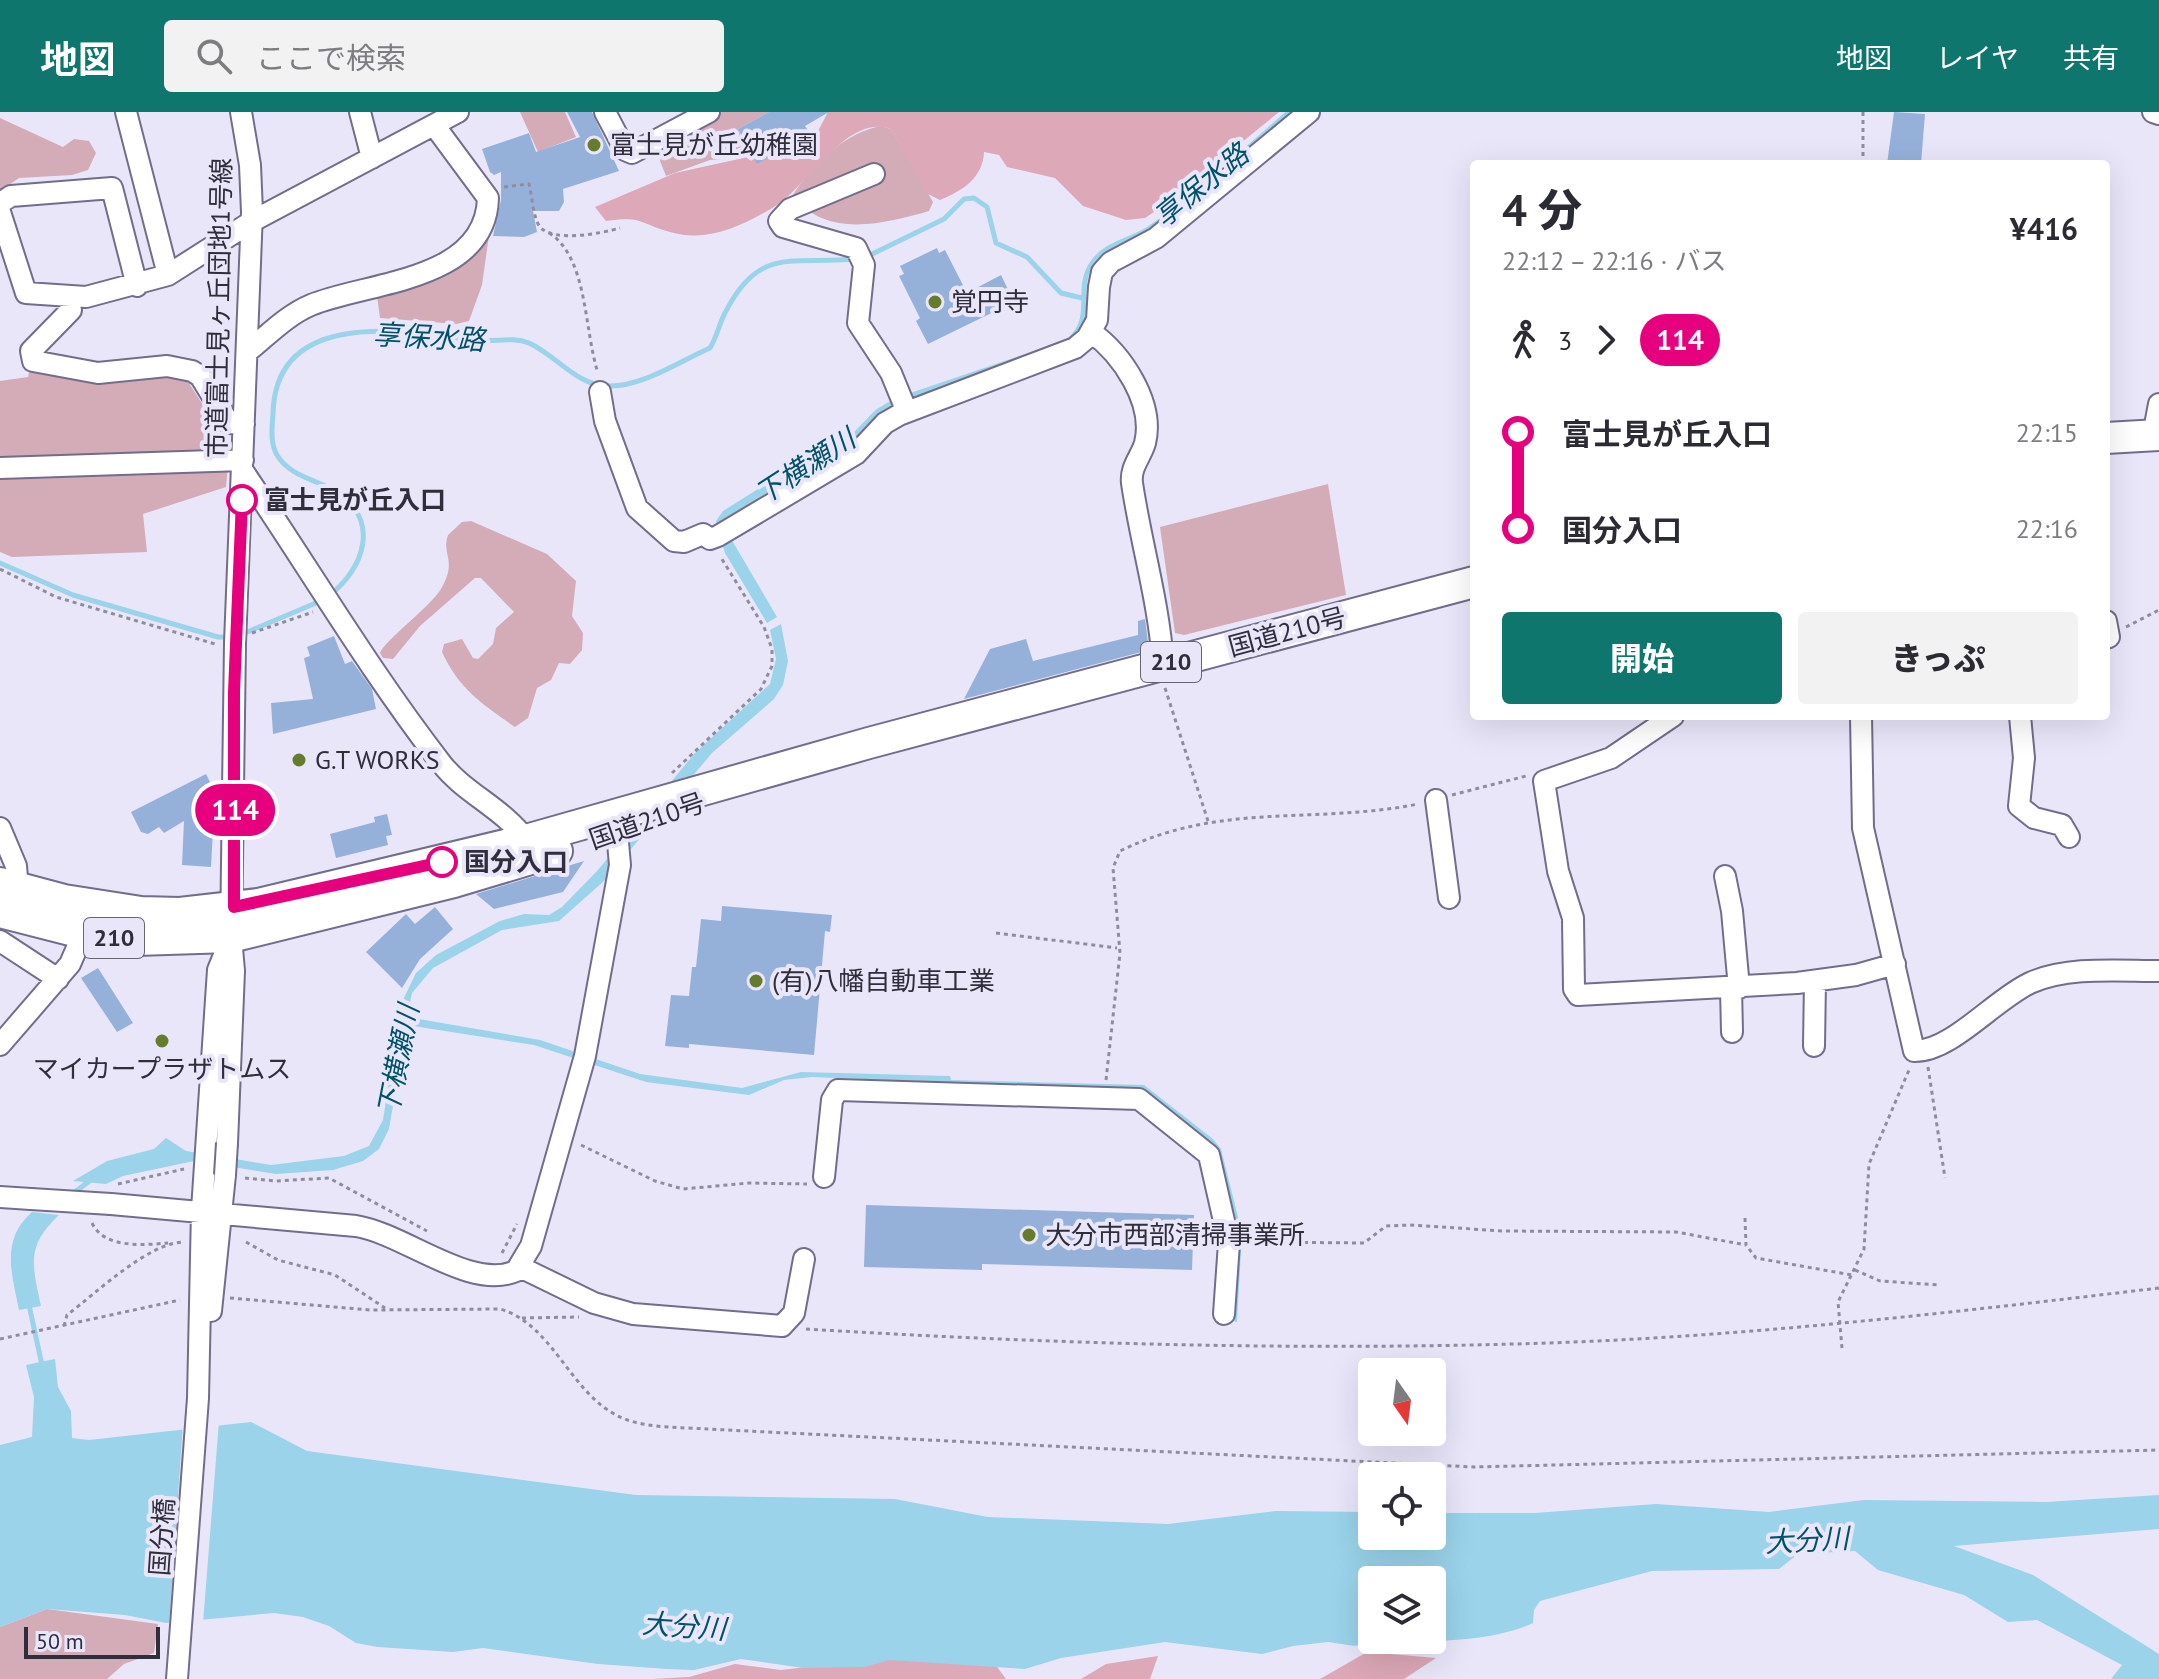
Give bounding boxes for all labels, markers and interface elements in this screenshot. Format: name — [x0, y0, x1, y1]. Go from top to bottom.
search box — [164, 20, 724, 92]
text: 地図 — [40, 34, 116, 83]
icon: search — [192, 34, 236, 78]
text: ここで検索 — [256, 38, 406, 77]
text: 地図 — [1836, 39, 1892, 76]
text: レイヤ — [1936, 39, 2019, 76]
text: 共有 — [2063, 39, 2119, 76]
place label: 富士見が丘幼稚園 — [610, 128, 818, 161]
water label: 享保水路 — [1146, 134, 1257, 234]
marker: 富士見が丘幼稚園 — [585, 136, 603, 154]
street label: 市道富士見ヶ丘団地1号線 — [199, 158, 238, 458]
text: 4 分 — [1502, 181, 1582, 238]
text: ¥416 — [2010, 209, 2078, 248]
text: 22:12 – 22:16 · バス — [1502, 244, 1726, 277]
place label: 覚円寺 — [951, 285, 1029, 318]
marker: 覚円寺 — [926, 293, 944, 311]
water label: 享保水路 — [372, 315, 488, 358]
icon: walk — [1502, 318, 1546, 362]
icon: forward — [1584, 318, 1628, 362]
text: 114 — [1656, 321, 1704, 358]
text: 3 — [1558, 324, 1572, 357]
text: 富士見が丘入口 — [1562, 414, 1772, 453]
text: 22:15 — [2016, 416, 2078, 449]
water label: 下横瀬川 — [748, 418, 864, 512]
place label: 富士見が丘入口 — [264, 483, 446, 516]
marker: 富士見が丘入口 — [227, 485, 257, 515]
text: 国分入口 — [1562, 510, 1682, 549]
text: 22:16 — [2016, 512, 2078, 545]
street label: 国道210号 — [1224, 600, 1349, 663]
button: 開始 — [1502, 612, 1782, 704]
button: きっぷ — [1798, 612, 2078, 704]
road number: 210 — [1141, 642, 1201, 682]
place label: G.T WORKS — [315, 743, 439, 776]
marker: G.T WORKS — [290, 751, 308, 769]
line badge: 114 — [189, 784, 281, 836]
street label: 国道210号 — [584, 785, 709, 856]
text: 114 — [211, 791, 259, 828]
place label: 国分入口 — [464, 845, 568, 878]
marker: 国分入口 — [427, 847, 457, 877]
road number: 210 — [84, 918, 144, 958]
place label: (有)八幡自動車工業 — [772, 964, 995, 997]
marker: (有)八幡自動車工業 — [747, 972, 765, 990]
water label: 下横瀬川 — [369, 998, 427, 1118]
marker: マイカープラザトムス — [153, 1032, 171, 1050]
place label: マイカープラザトムス — [33, 1052, 291, 1085]
place label: 大分市西部清掃事業所 — [1045, 1218, 1305, 1251]
marker: 大分市西部清掃事業所 — [1020, 1226, 1038, 1244]
north arrow — [1358, 1358, 1446, 1446]
map controls — [1358, 1358, 1446, 1654]
button: locate — [1358, 1462, 1446, 1550]
street label: 国分橋 — [142, 1497, 181, 1577]
water label: 大分川 — [1764, 1519, 1853, 1560]
button: layers — [1358, 1566, 1446, 1654]
water label: 大分川 — [641, 1604, 730, 1647]
scale bar — [24, 1623, 160, 1659]
text: 50 m — [36, 1627, 84, 1655]

